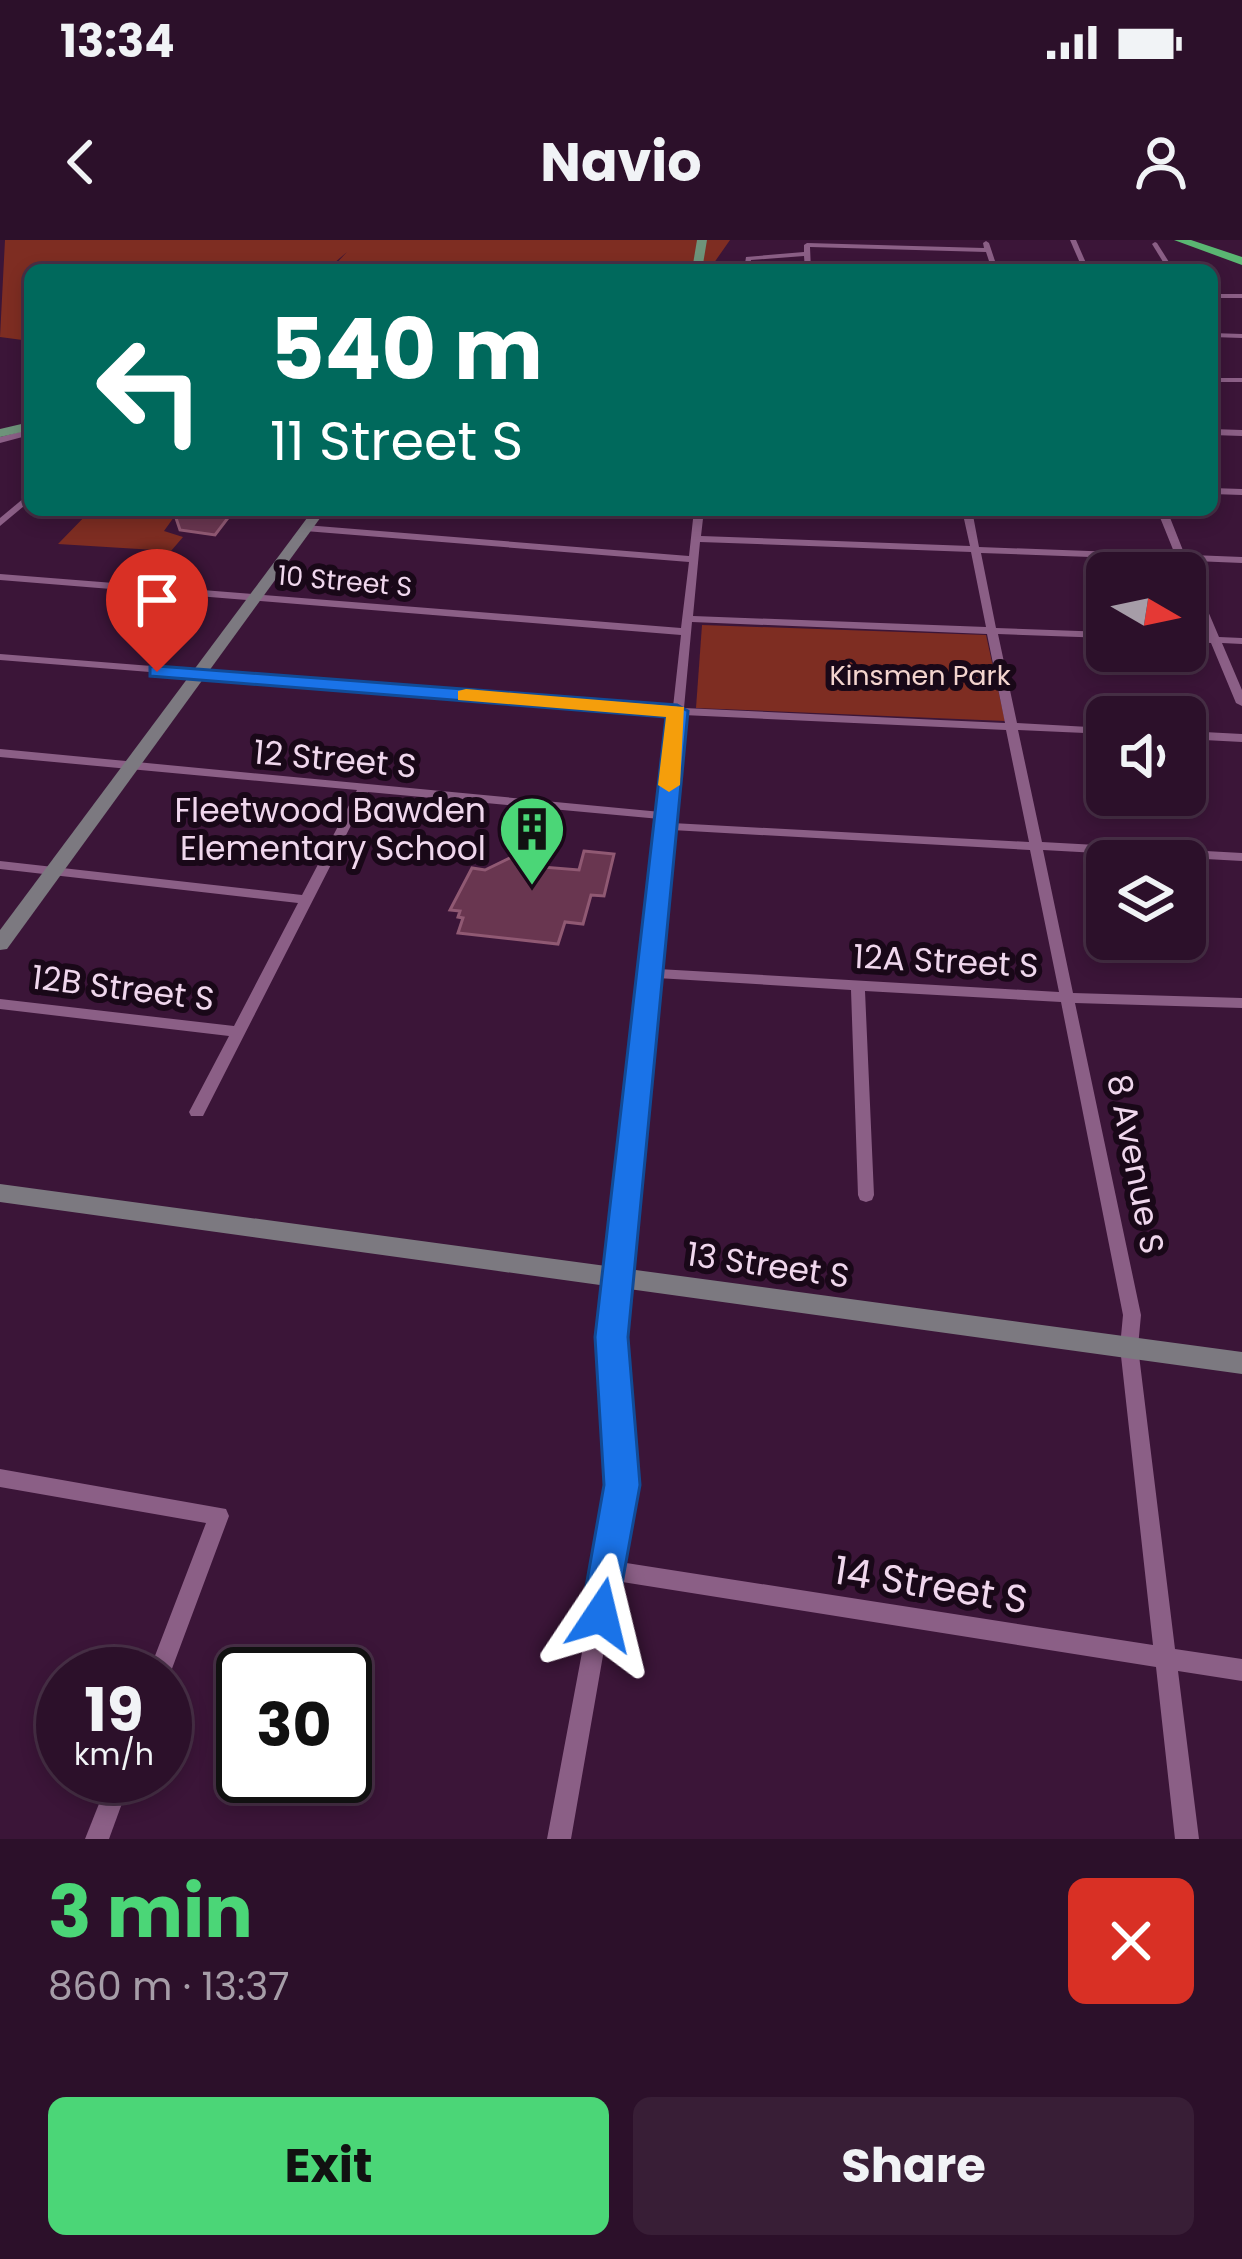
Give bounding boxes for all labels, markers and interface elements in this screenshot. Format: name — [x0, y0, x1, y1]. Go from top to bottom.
text: 13:34 — [60, 10, 175, 73]
text: Navio — [540, 124, 702, 200]
icon: back — [48, 129, 114, 195]
icon: person — [1128, 129, 1194, 195]
text: 540 m — [270, 291, 543, 408]
icon: left — [72, 312, 228, 468]
text: 11 Street S — [270, 403, 523, 479]
pin — [106, 549, 208, 672]
north arrow — [1086, 552, 1206, 672]
map controls — [1086, 552, 1206, 960]
street label: 10 Street S — [276, 557, 414, 605]
icon: arrive — [124, 567, 190, 633]
park label: Kinsmen Park — [829, 657, 1011, 694]
button: sound — [1086, 696, 1206, 816]
street label: 12 Street S — [252, 728, 418, 790]
place label: Fleetwood Bawden Elementary School — [174, 787, 486, 872]
building icon: Fleetwood Bawden Elementary School — [497, 794, 567, 888]
button: layers — [1086, 840, 1206, 960]
street label: 12A Street S — [852, 933, 1040, 989]
street label: 12B Street S — [29, 954, 217, 1022]
street label: 8 Avenue S — [1096, 1070, 1176, 1258]
street label: 13 Street S — [684, 1230, 852, 1300]
street label: 14 Street S — [830, 1543, 1032, 1627]
position arrow — [538, 1552, 664, 1678]
speed limit sign: 30 — [216, 1647, 372, 1803]
text: 19 — [84, 1668, 144, 1752]
text: km/h — [74, 1733, 154, 1776]
text: 3 min — [48, 1861, 253, 1962]
button: close — [1068, 1878, 1194, 2004]
text: 860 m · 13:37 — [48, 1959, 290, 2014]
button: Exit — [48, 2097, 609, 2235]
button: Share — [633, 2097, 1194, 2235]

